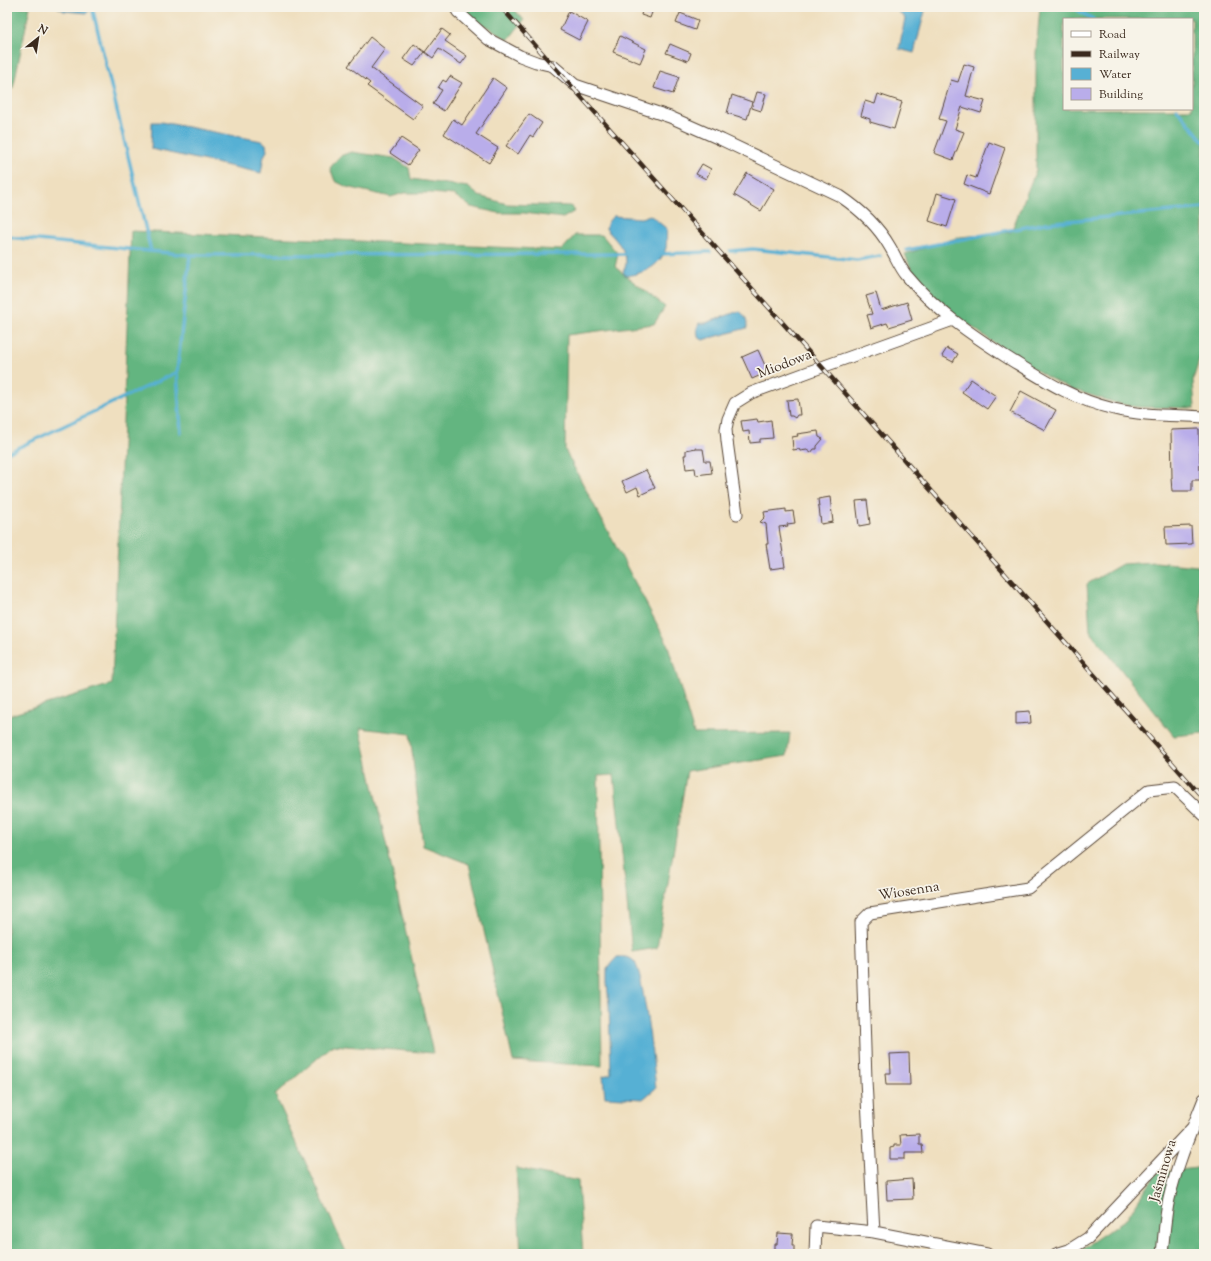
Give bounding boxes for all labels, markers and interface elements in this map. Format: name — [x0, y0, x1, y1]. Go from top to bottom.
north arrow — [18, 18, 58, 58]
legend — [1063, 18, 1193, 110]
text: N — [34, 21, 50, 39]
text: Road — [1099, 26, 1126, 44]
text: Railway — [1099, 46, 1140, 64]
text: Water — [1099, 66, 1132, 84]
text: Building — [1099, 86, 1143, 104]
street label: Miodowa — [755, 345, 815, 384]
street label: Wiosenna — [877, 877, 941, 907]
street label: Jaśminowa — [1145, 1137, 1183, 1205]

